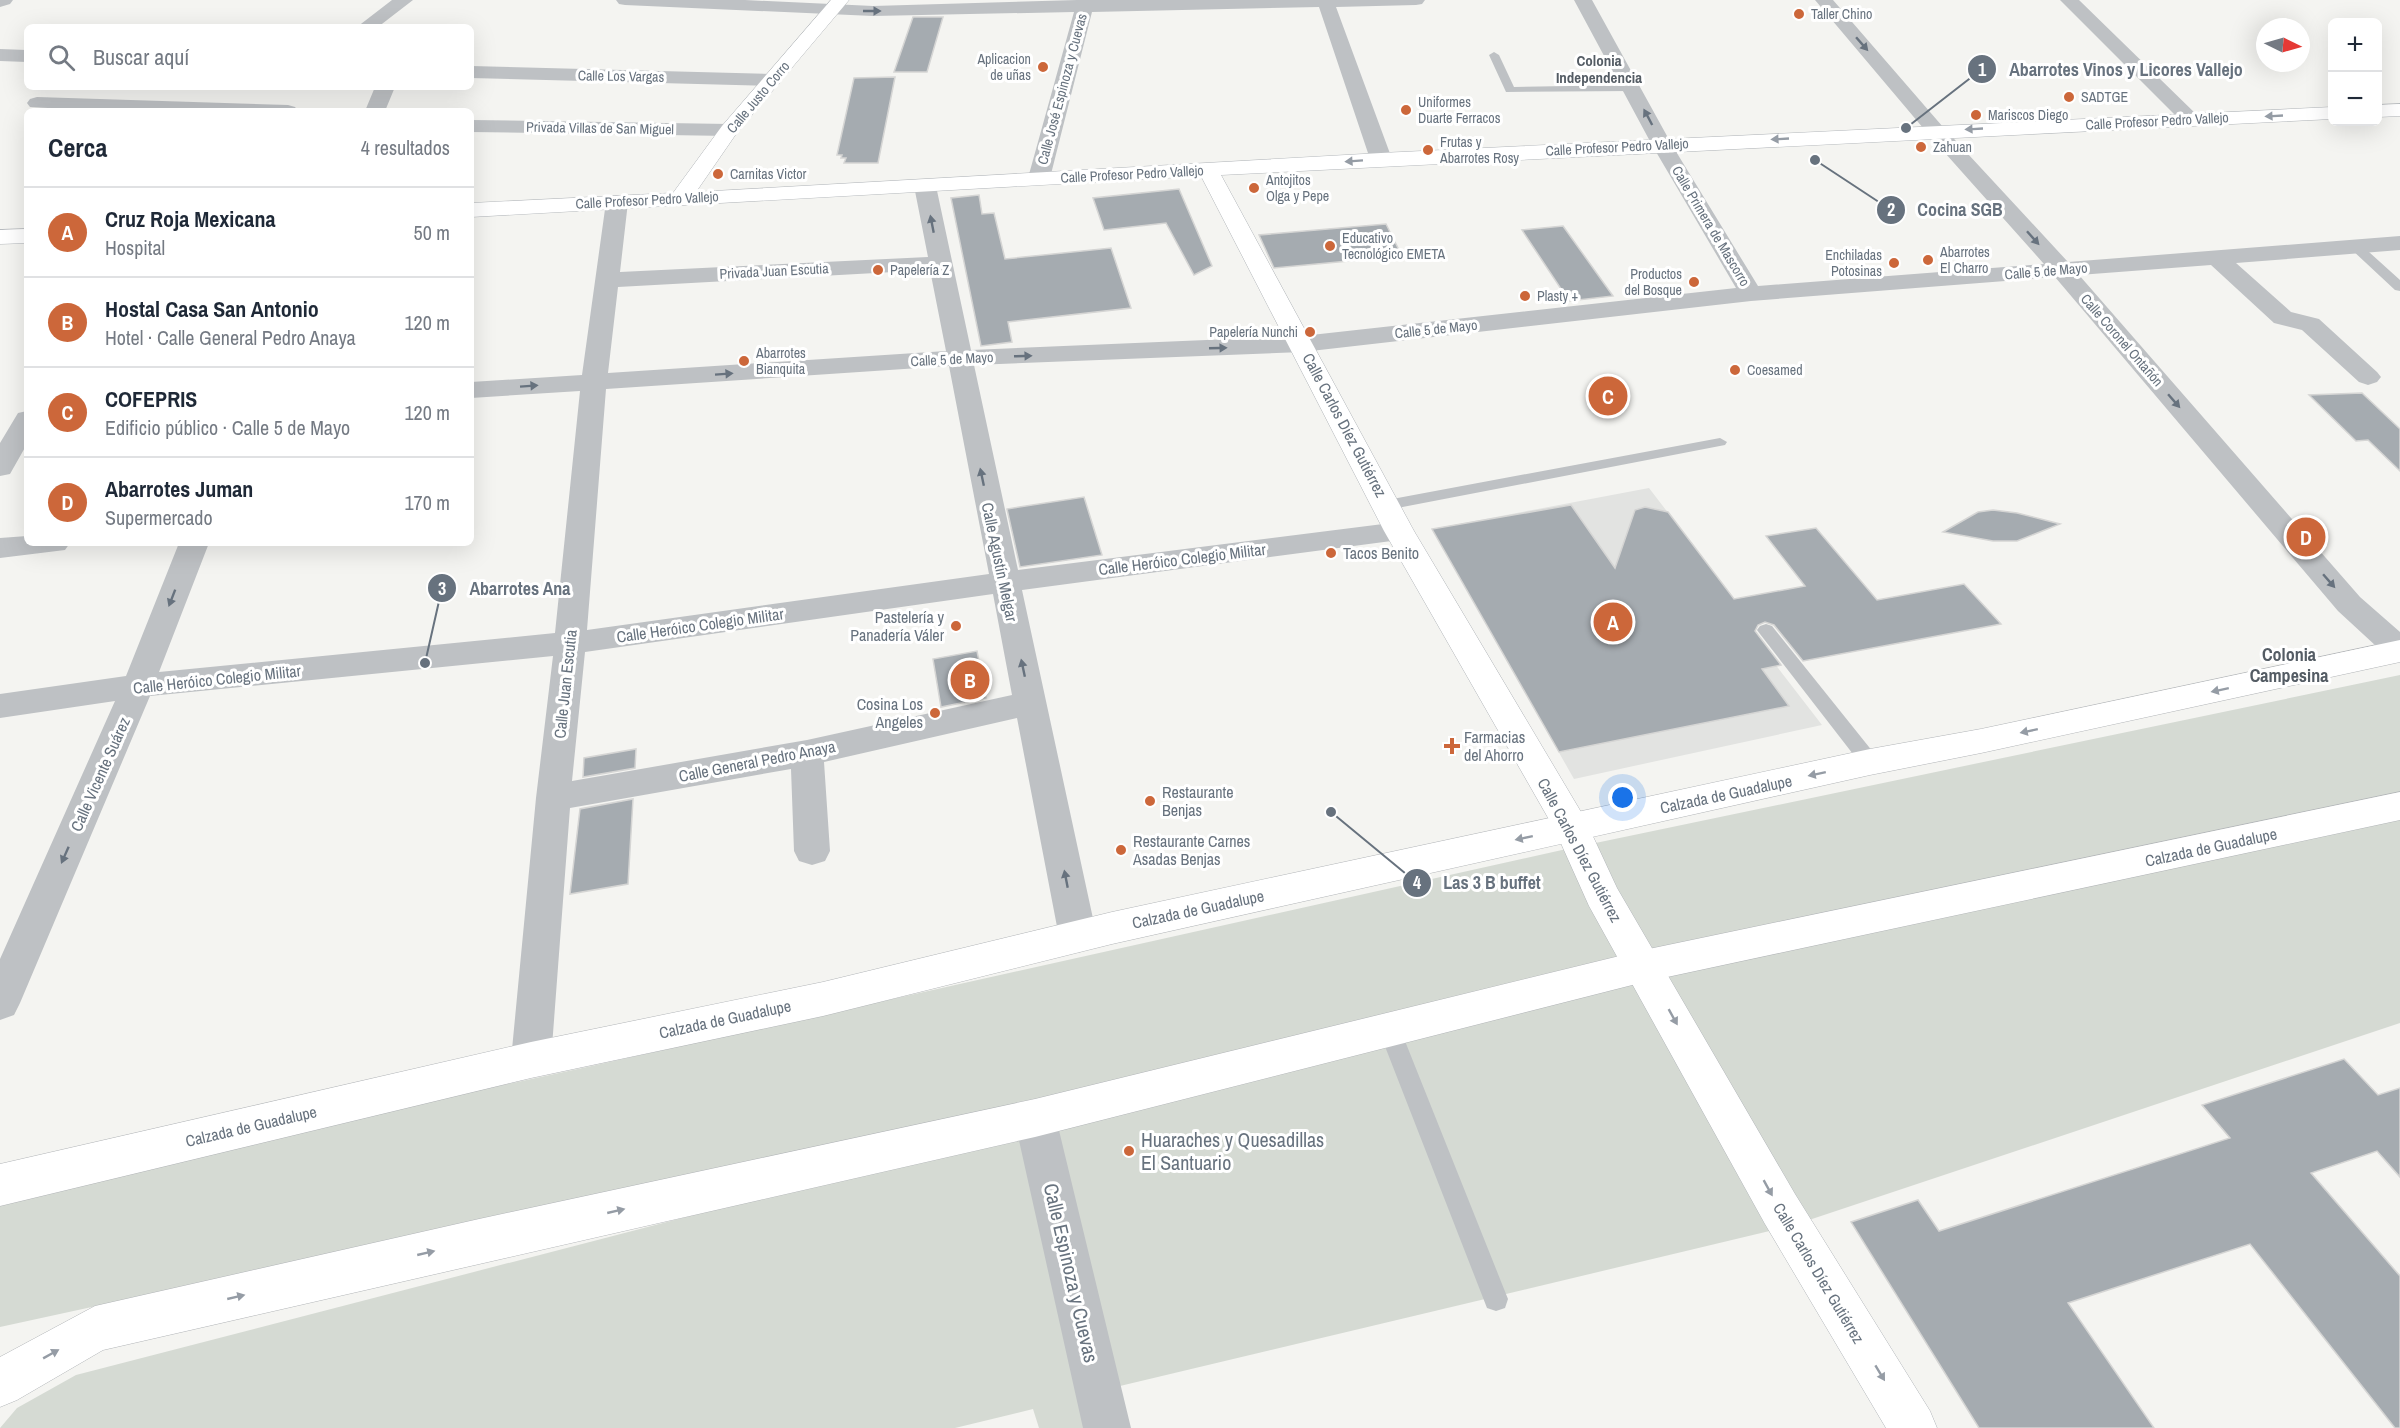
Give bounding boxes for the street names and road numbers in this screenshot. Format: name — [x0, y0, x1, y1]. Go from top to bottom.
street label: Calle José Espinoza y Cuevas — [1033, 11, 1091, 167]
street label: Calle Justo Corro — [723, 57, 793, 137]
street label: Calle Los Vargas — [578, 66, 665, 86]
street label: Calle Profesor Pedro Vallejo — [2085, 108, 2229, 134]
street label: Privada Villas de San Miguel — [526, 118, 674, 138]
street label: Calle Profesor Pedro Vallejo — [1545, 134, 1689, 160]
street label: Calle Profesor Pedro Vallejo — [1060, 161, 1204, 187]
street label: Calle Primera de Mascorro — [1668, 163, 1754, 289]
street label: Calle Profesor Pedro Vallejo — [575, 187, 719, 213]
street label: Calle 5 de Mayo — [2004, 258, 2088, 284]
street label: Privada Juan Escutia — [719, 259, 830, 283]
street label: Calle Coronel Ontañón — [2077, 290, 2167, 390]
street label: Calle 5 de Mayo — [1394, 316, 1478, 342]
street label: Calle 5 de Mayo — [910, 348, 994, 370]
street label: Calle Carlos Díez Gutiérrez — [1298, 349, 1393, 501]
street label: Calle Agustín Melgar — [977, 501, 1023, 624]
street label: Calle Heróico Colegio Militar — [1097, 538, 1268, 580]
street label: Calle Heróico Colegio Militar — [615, 602, 786, 648]
street label: Calle Juan Escutia — [548, 628, 582, 740]
street label: Calle Heróico Colegio Militar — [132, 659, 303, 699]
street label: Calle Vicente Suárez — [65, 713, 135, 835]
street label: Calle General Pedro Anaya — [677, 735, 838, 787]
street label: Calzada de Guadalupe — [1658, 769, 1794, 819]
street label: Calle Carlos Díez Gutiérrez — [1533, 774, 1628, 926]
street label: Calzada de Guadalupe — [2143, 822, 2279, 872]
street label: Calzada de Guadalupe — [1130, 884, 1266, 934]
street label: Calzada de Guadalupe — [657, 994, 793, 1044]
street label: Calzada de Guadalupe — [183, 1100, 319, 1152]
street label: Calle Espinoza y Cuevas — [1038, 1181, 1105, 1365]
street label: Calle Carlos Díez Gutiérrez — [1768, 1199, 1870, 1348]

